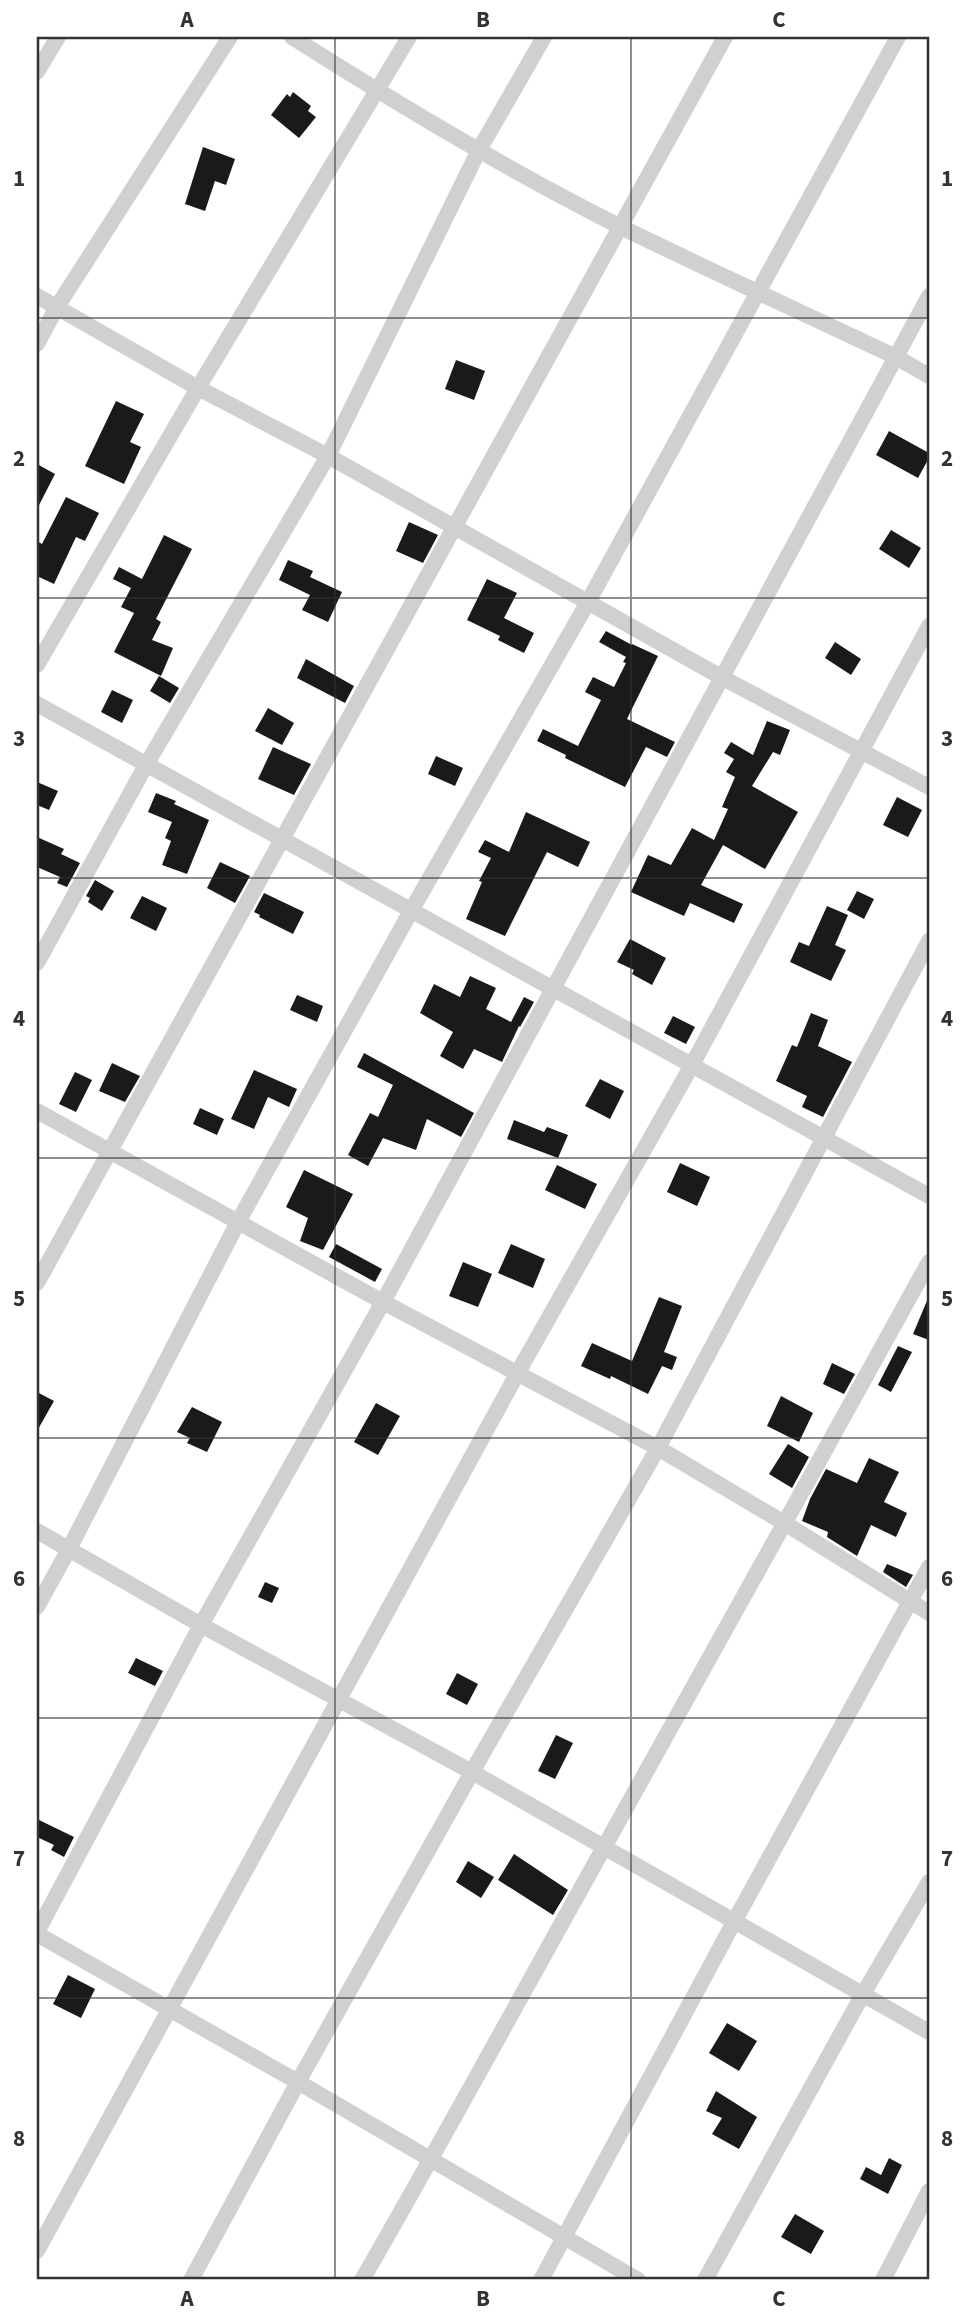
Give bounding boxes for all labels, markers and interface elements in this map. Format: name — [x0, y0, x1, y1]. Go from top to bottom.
text: A — [179, 3, 194, 36]
text: B — [476, 3, 490, 36]
text: C — [772, 3, 786, 36]
text: 1 — [13, 162, 25, 195]
text: 1 — [941, 162, 953, 195]
text: 2 — [13, 442, 25, 475]
text: 2 — [941, 442, 953, 475]
text: 3 — [13, 722, 25, 755]
text: 3 — [941, 722, 953, 755]
text: 4 — [13, 1002, 25, 1035]
text: 4 — [941, 1002, 953, 1035]
text: 5 — [13, 1282, 25, 1315]
text: 5 — [941, 1282, 953, 1315]
text: 6 — [13, 1562, 25, 1595]
text: 6 — [941, 1562, 953, 1595]
text: 7 — [13, 1842, 25, 1875]
text: 7 — [941, 1842, 953, 1875]
text: 8 — [13, 2122, 25, 2155]
text: 8 — [941, 2122, 953, 2155]
text: A — [179, 2282, 194, 2315]
text: B — [476, 2282, 490, 2315]
text: C — [772, 2282, 786, 2315]

